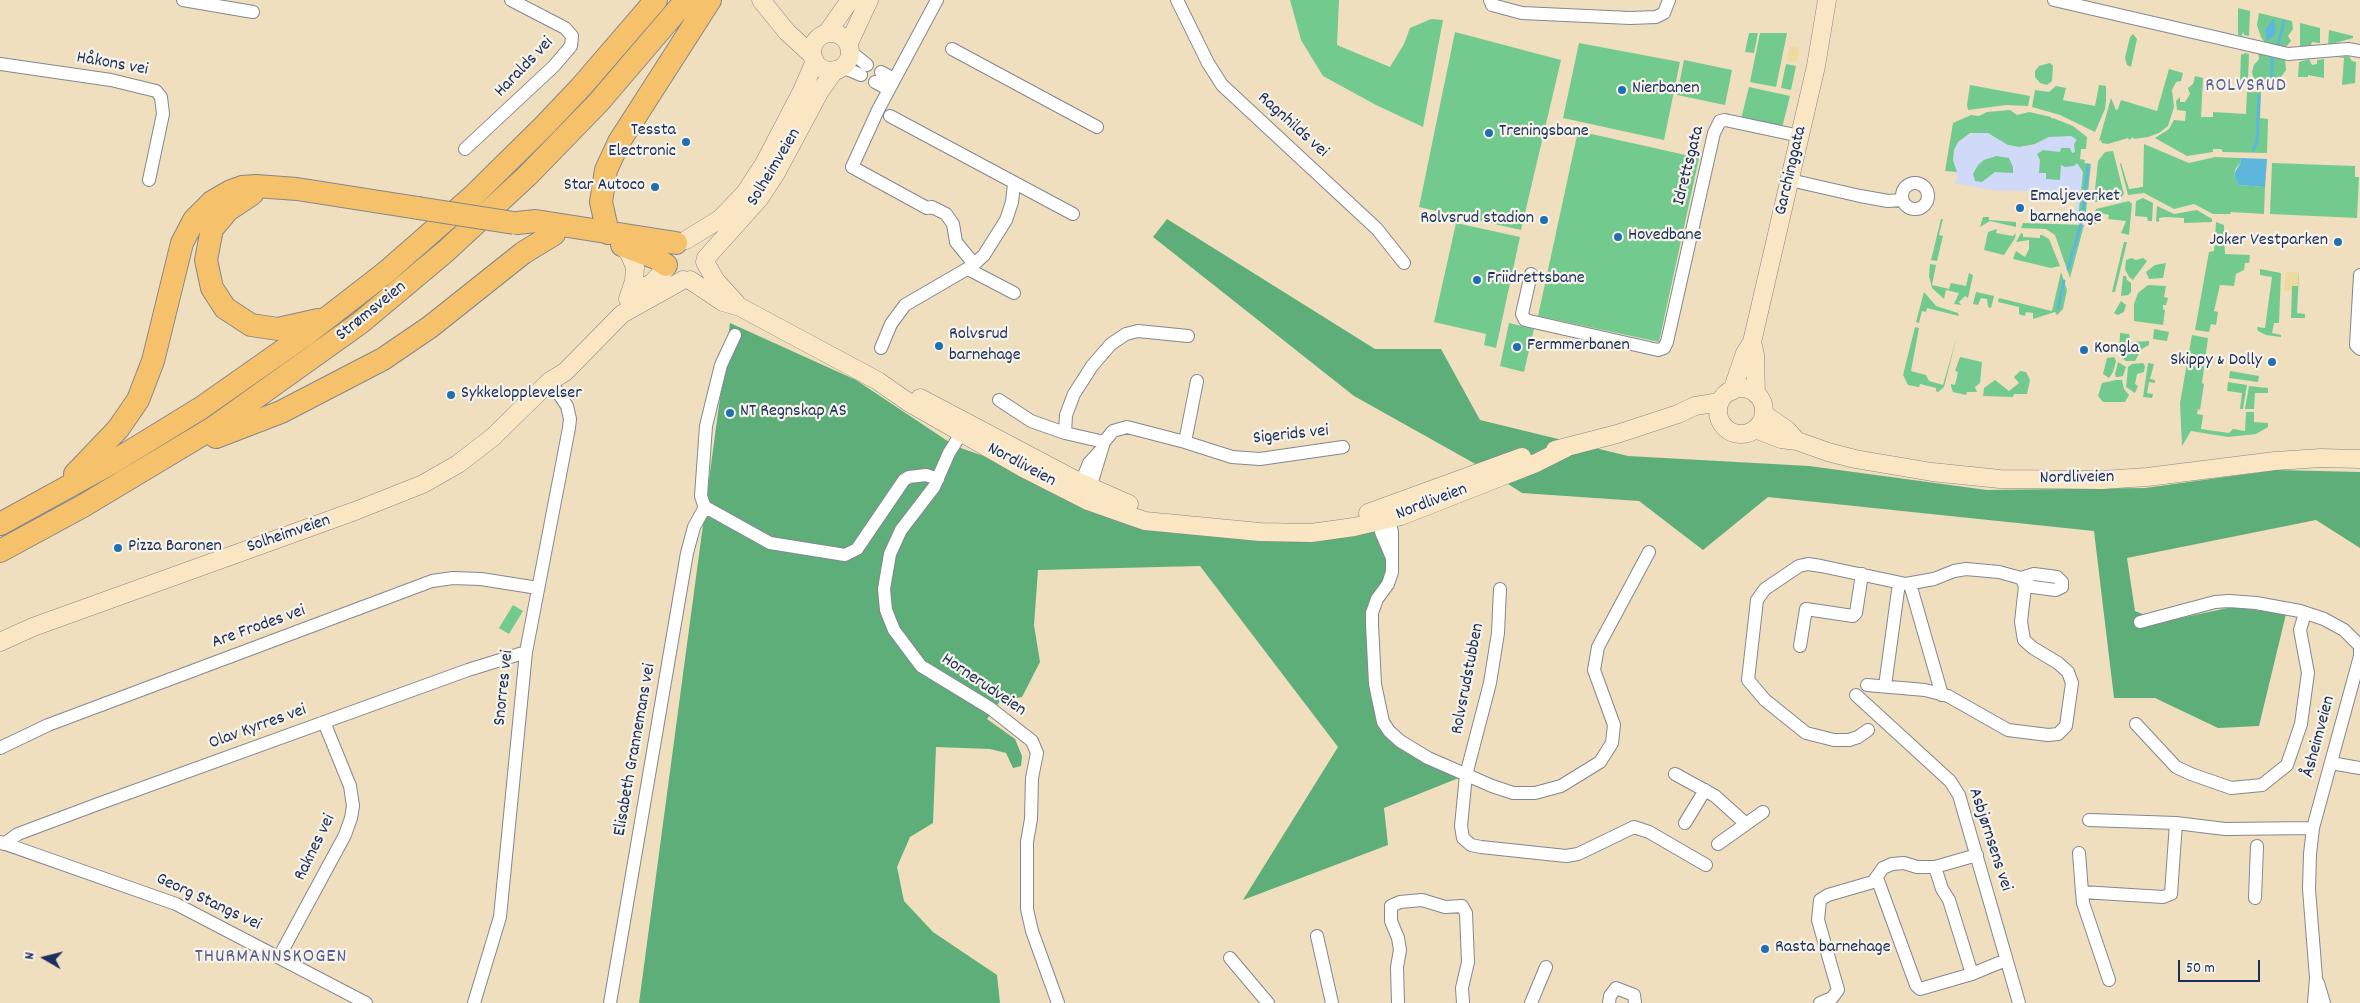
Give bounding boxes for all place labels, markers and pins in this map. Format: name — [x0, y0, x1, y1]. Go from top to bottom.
place label: Nierbanen — [1632, 79, 1700, 101]
marker: Nierbanen — [1616, 84, 1628, 96]
place label: Tessta Electronic — [608, 121, 676, 163]
place label: Treningsbane — [1499, 122, 1589, 144]
marker: Treningsbane — [1483, 127, 1495, 139]
marker: Tessta Electronic — [680, 136, 692, 148]
place label: Star Autoco — [564, 176, 645, 198]
marker: Star Autoco — [649, 181, 661, 193]
place label: Emaljeverket barnehage — [2030, 187, 2120, 230]
marker: Emaljeverket barnehage — [2014, 202, 2026, 214]
place label: Rolvsrud stadion — [1420, 209, 1534, 231]
marker: Rolvsrud stadion — [1538, 214, 1550, 226]
place label: Hovedbane — [1628, 226, 1702, 248]
marker: Hovedbane — [1612, 231, 1624, 243]
place label: Joker Vestparken — [2210, 231, 2328, 253]
marker: Joker Vestparken — [2332, 236, 2344, 248]
place label: Friidrettsbane — [1487, 269, 1585, 291]
marker: Friidrettsbane — [1471, 274, 1483, 286]
place label: Rolvsrud barnehage — [949, 325, 1021, 368]
place label: Fermmerbanen — [1527, 336, 1630, 358]
place label: Kongla — [2094, 339, 2139, 361]
marker: Rolvsrud barnehage — [933, 340, 945, 352]
marker: Fermmerbanen — [1511, 341, 1523, 353]
marker: Kongla — [2078, 344, 2090, 356]
place label: Skippy & Dolly — [2170, 351, 2262, 373]
marker: Skippy & Dolly — [2266, 356, 2278, 368]
place label: Sykkelopplevelser — [461, 384, 582, 406]
marker: Sykkelopplevelser — [445, 389, 457, 401]
place label: NT Regnskap AS — [740, 402, 847, 424]
marker: NT Regnskap AS — [724, 407, 736, 419]
place label: Pizza Baronen — [128, 537, 222, 559]
marker: Pizza Baronen — [112, 542, 124, 554]
place label: Rasta barnehage — [1775, 938, 1891, 960]
marker: Rasta barnehage — [1759, 943, 1771, 955]

